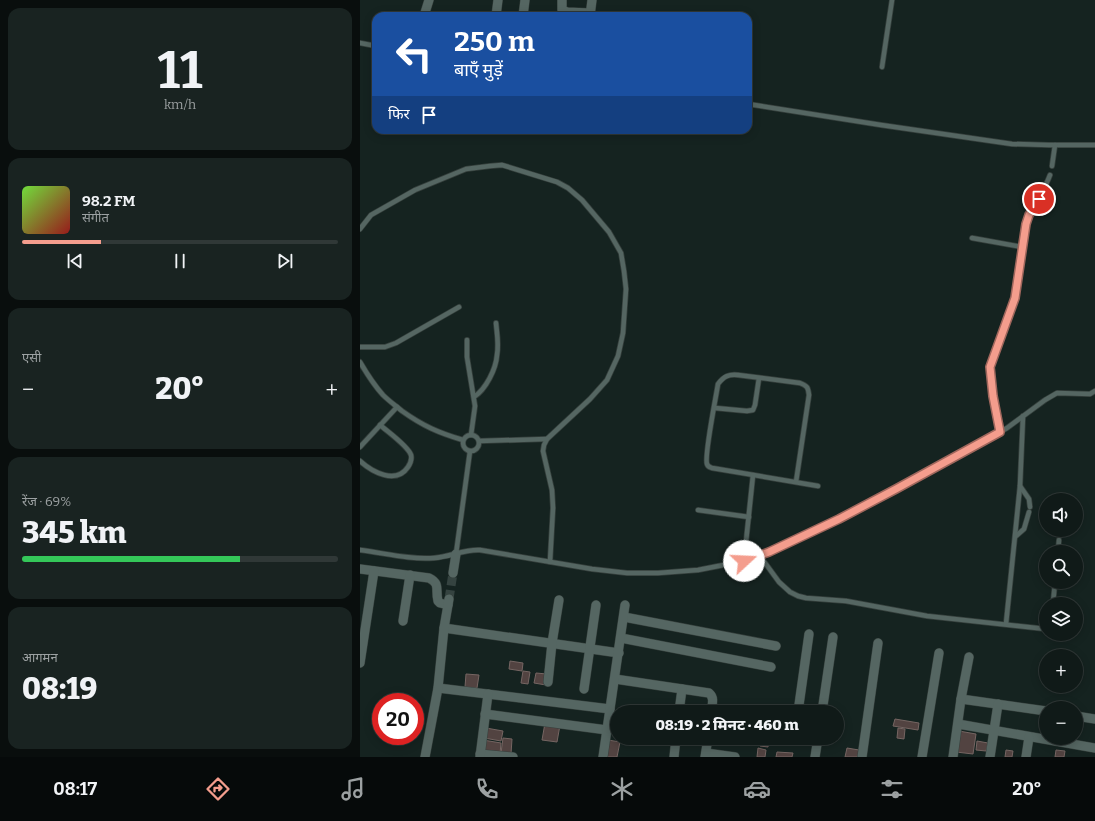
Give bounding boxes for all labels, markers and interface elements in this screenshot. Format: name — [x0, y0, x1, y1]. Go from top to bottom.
text: 250 m — [454, 25, 535, 58]
icon: left — [388, 28, 440, 80]
text: 11 — [158, 39, 202, 102]
text: बाएँ मुड़ें — [454, 59, 503, 81]
text: km/h — [164, 97, 196, 112]
icon: arrive — [418, 104, 440, 126]
text: फिर — [388, 105, 410, 123]
pin — [1022, 182, 1056, 216]
icon: arrive — [1028, 188, 1050, 210]
text: 98.2 FM — [82, 192, 135, 210]
text: संगीत — [82, 210, 109, 225]
icon: previous — [64, 250, 86, 272]
icon: pause — [169, 250, 191, 272]
icon: next — [274, 250, 296, 272]
text: एसी — [22, 350, 41, 365]
text: 20° — [155, 371, 204, 407]
text: − — [22, 376, 34, 403]
text: + — [325, 376, 338, 403]
map controls — [1039, 493, 1083, 745]
button: sound — [1039, 493, 1083, 537]
text: रेंज · 69% — [22, 494, 71, 509]
text: 345 km — [22, 515, 126, 551]
position arrow — [723, 540, 765, 582]
button: search — [1039, 545, 1083, 589]
button: layers — [1039, 597, 1083, 641]
button: + — [1039, 649, 1083, 693]
text: आगमन — [22, 650, 58, 665]
text: 08:19 — [22, 671, 97, 707]
speed limit sign: 20 — [372, 693, 424, 745]
button: − — [1039, 701, 1083, 745]
text: 08:19 · 2 मिनट · 460 m — [655, 716, 799, 734]
icon: directions — [204, 775, 232, 803]
icon: music — [339, 775, 367, 803]
icon: phone — [473, 775, 501, 803]
icon: climate — [608, 775, 636, 803]
icon: car — [743, 775, 771, 803]
icon: filters — [878, 775, 906, 803]
text: 08:17 — [53, 778, 97, 800]
text: 20° — [1012, 778, 1042, 800]

